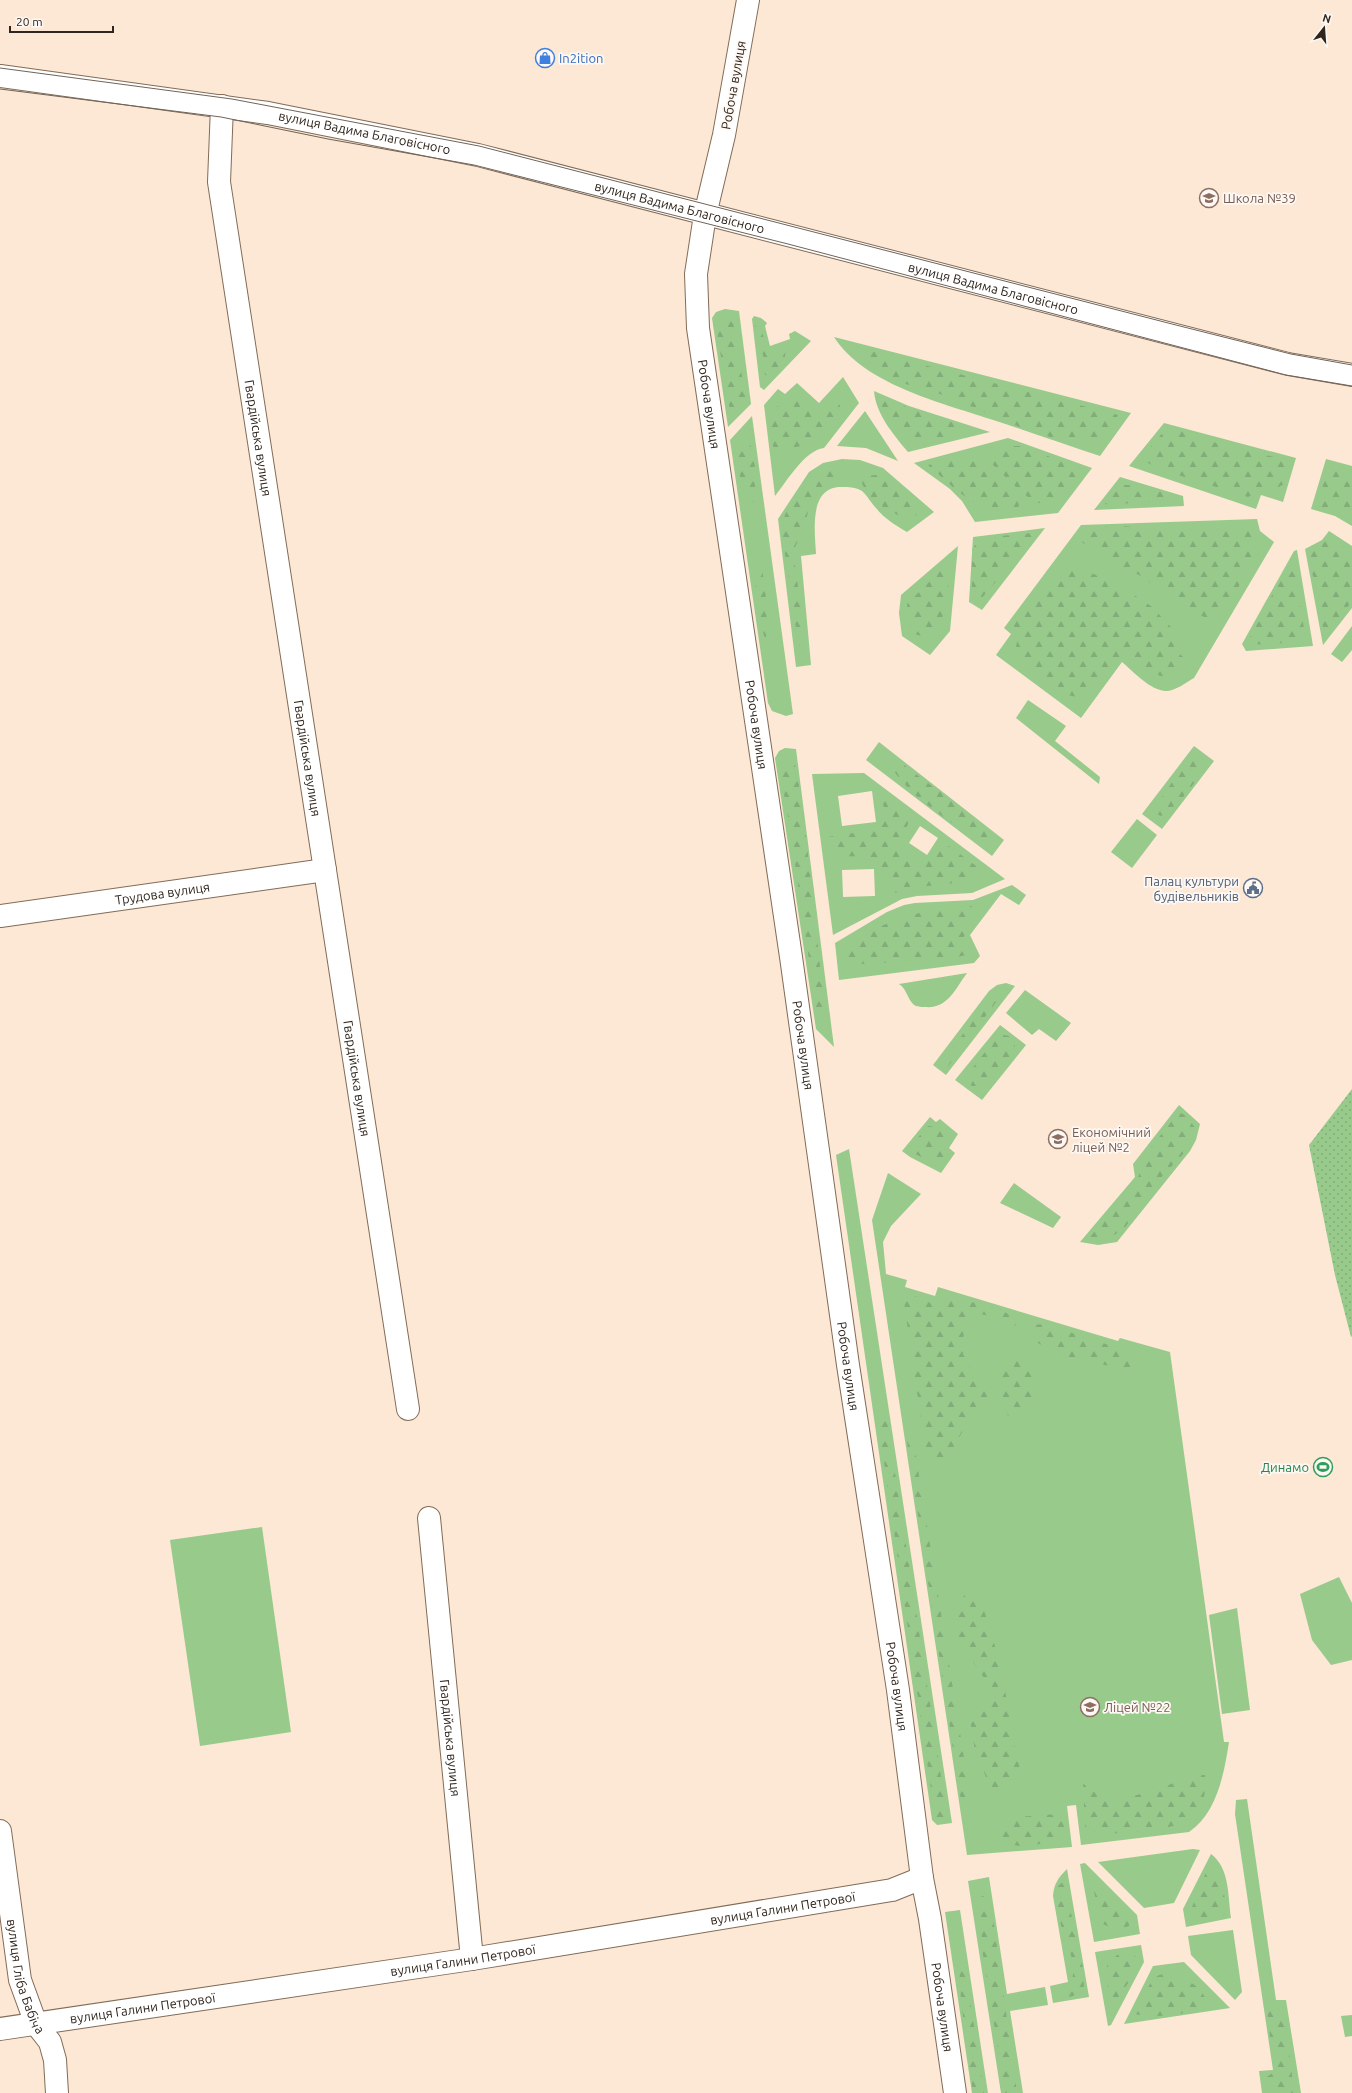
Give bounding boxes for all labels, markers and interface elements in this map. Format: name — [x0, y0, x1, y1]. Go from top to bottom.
scale bar — [10, 8, 113, 34]
north arrow — [1304, 8, 1344, 48]
text: N — [1321, 11, 1333, 25]
text: 20 m — [16, 15, 43, 28]
street label: Робоча вулиця — [718, 39, 748, 131]
shop icon: In2ition — [534, 47, 556, 69]
place label: In2ition — [559, 51, 604, 65]
street label: вулиця Вадима Благовісного — [277, 108, 452, 156]
street label: вулиця Вадима Благовісного — [593, 178, 766, 236]
school or university icon: Школа №39 — [1198, 187, 1220, 209]
place label: Школа №39 — [1223, 191, 1296, 205]
street label: вулиця Вадима Благовісного — [907, 259, 1080, 317]
street label: Робоча вулиця — [696, 359, 723, 450]
street label: Гвардійська вулиця — [243, 379, 274, 497]
street label: Робоча вулиця — [743, 679, 770, 770]
street label: Гвардійська вулиця — [292, 699, 324, 817]
place label: Палац культури будівельників — [1144, 874, 1239, 903]
public building icon: Палац культури будівельників — [1242, 877, 1264, 899]
street label: Трудова вулиця — [114, 879, 211, 907]
street label: Робоча вулиця — [790, 1000, 816, 1091]
street label: Гвардійська вулиця — [341, 1019, 373, 1138]
place label: Економічний ліцей №2 — [1072, 1125, 1151, 1154]
school or university icon: Економічний ліцей №2 — [1047, 1128, 1069, 1150]
street label: Робоча вулиця — [835, 1321, 862, 1412]
sports icon: Динамо — [1312, 1456, 1334, 1478]
place label: Динамо — [1261, 1460, 1309, 1474]
street label: Робоча вулиця — [884, 1641, 910, 1732]
street label: Гвардійська вулиця — [438, 1679, 463, 1797]
school or university icon: Ліцей №22 — [1079, 1696, 1101, 1718]
place label: Ліцей №22 — [1104, 1700, 1171, 1714]
street label: вулиця Галини Петрової — [709, 1889, 857, 1927]
street label: вулиця Гліба Бабіча — [5, 1918, 48, 2036]
street label: вулиця Галини Петрової — [389, 1942, 537, 1978]
street label: Робоча вулиця — [929, 1962, 956, 2053]
street label: вулиця Галини Петрової — [69, 1990, 217, 2026]

